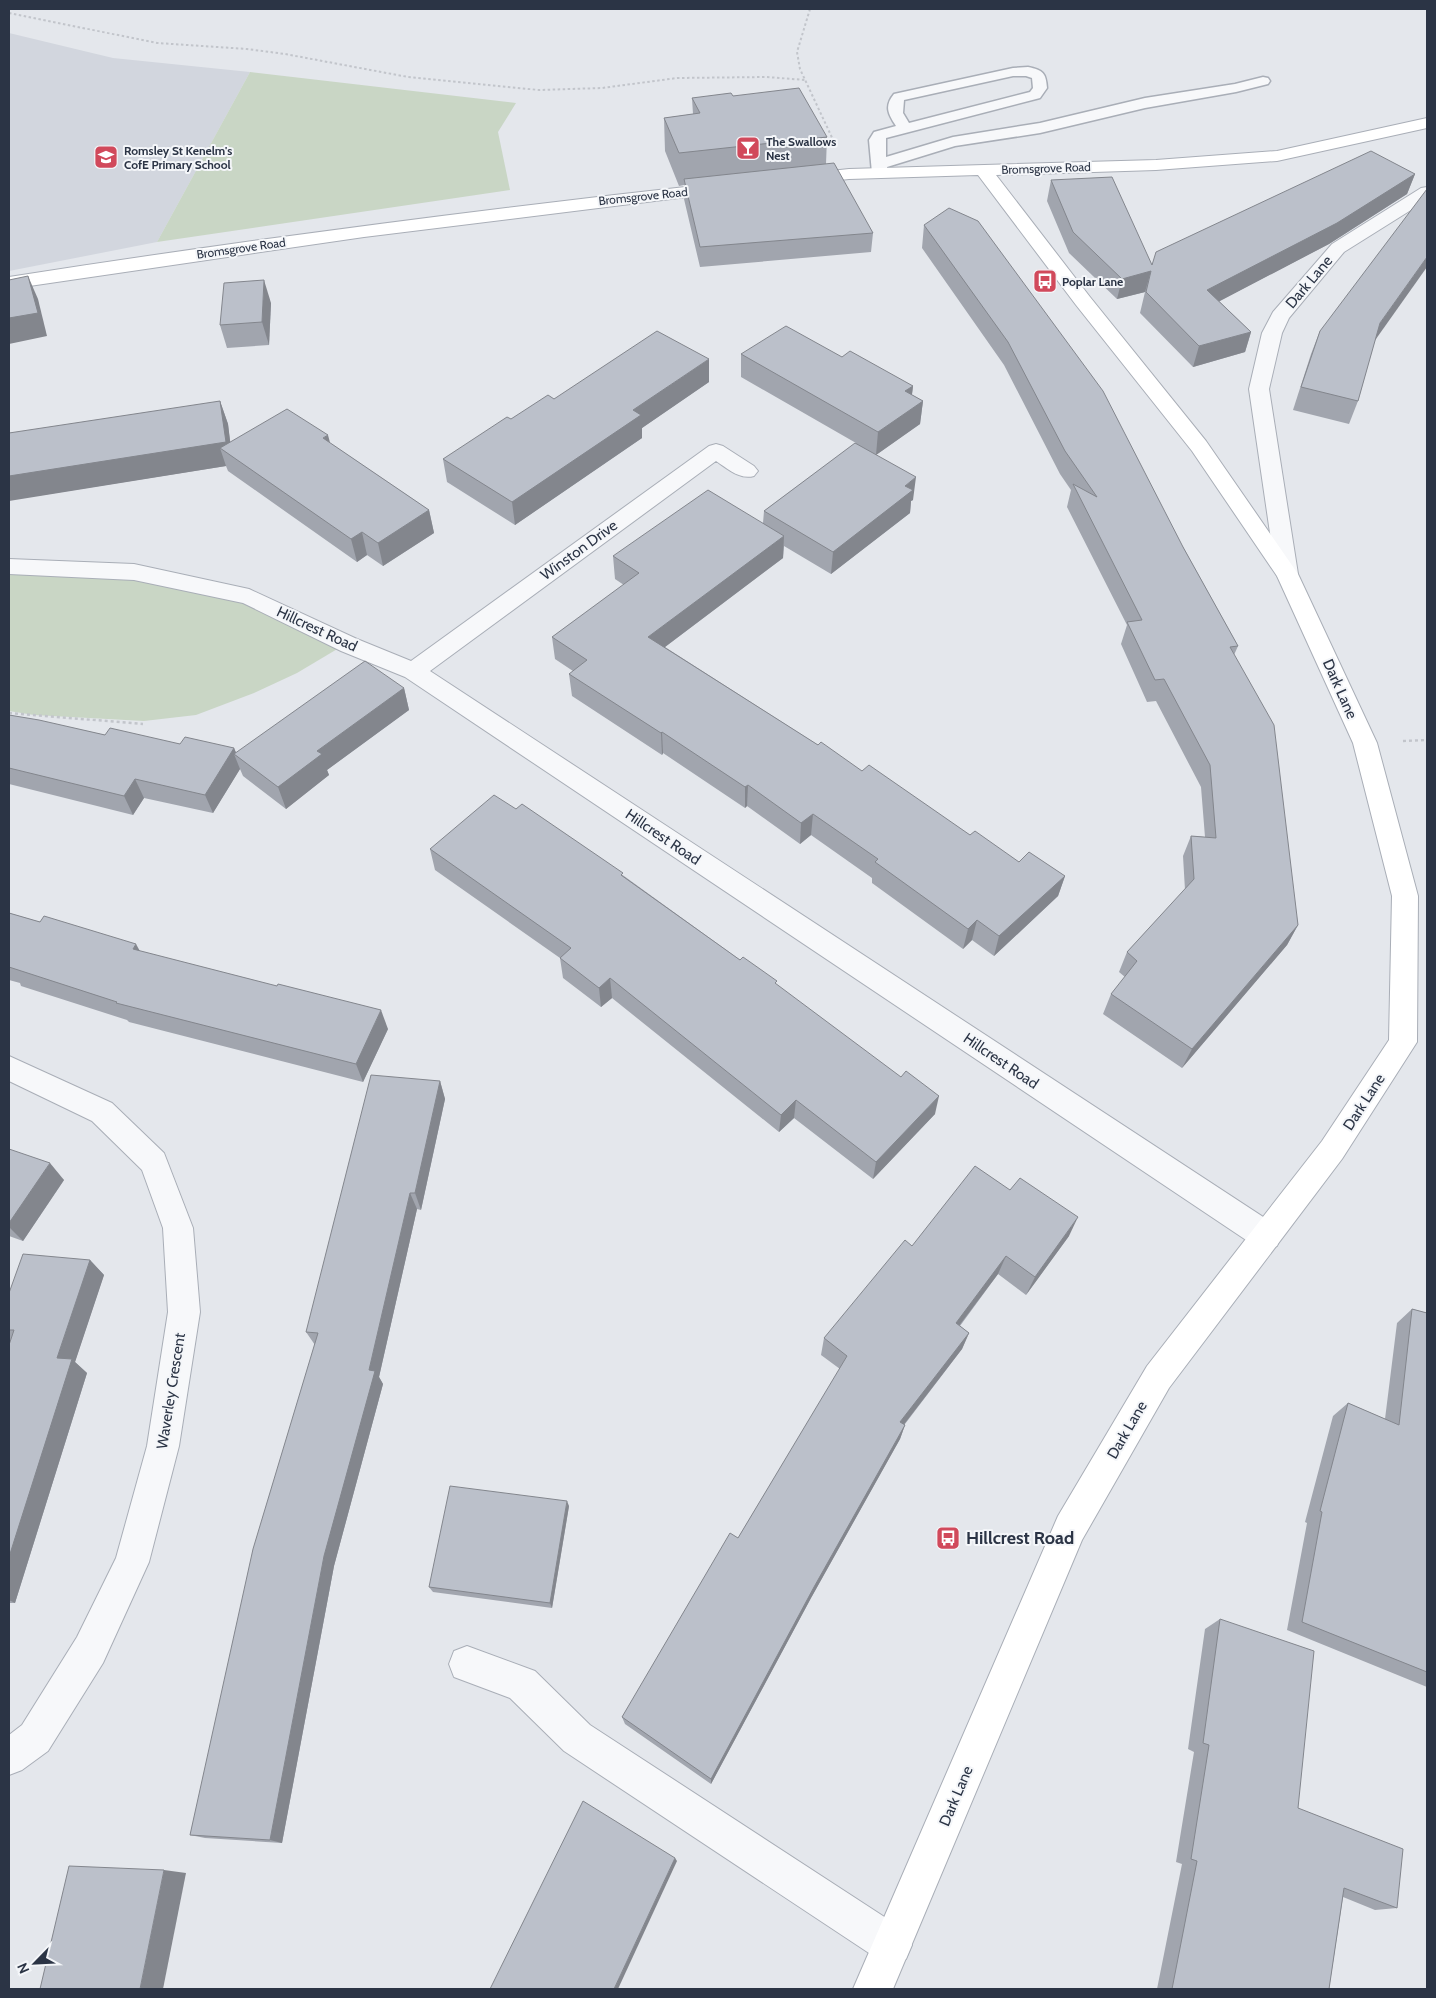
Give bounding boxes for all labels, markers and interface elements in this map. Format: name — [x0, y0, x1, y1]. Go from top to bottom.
place label: The Swallows Nest — [766, 134, 836, 163]
bar icon: The Swallows Nest — [735, 135, 761, 161]
place label: Romsley St Kenelm's CofE Primary School — [124, 143, 232, 172]
school or university icon: Romsley St Kenelm's CofE Primary School — [93, 144, 119, 170]
street label: Bromsgrove Road — [1001, 159, 1091, 177]
street label: Bromsgrove Road — [598, 184, 688, 208]
street label: Bromsgrove Road — [196, 234, 286, 262]
street label: Dark Lane — [1282, 252, 1337, 312]
bus stop icon: Poplar Lane — [1032, 268, 1058, 294]
place label: Poplar Lane — [1062, 274, 1123, 289]
street label: Winston Drive — [537, 516, 621, 584]
street label: Hillcrest Road — [274, 602, 360, 656]
street label: Dark Lane — [1319, 656, 1361, 722]
street label: Hillcrest Road — [622, 805, 704, 869]
street label: Hillcrest Road — [960, 1029, 1042, 1093]
street label: Dark Lane — [1339, 1070, 1389, 1134]
street label: Waverley Crescent — [153, 1332, 189, 1450]
street label: Dark Lane — [1103, 1398, 1151, 1462]
bus stop icon: Hillcrest Road — [935, 1525, 961, 1551]
place label: Hillcrest Road — [966, 1527, 1074, 1549]
street label: Dark Lane — [935, 1763, 977, 1829]
north arrow — [10, 1938, 60, 1988]
text: N — [13, 1960, 33, 1976]

